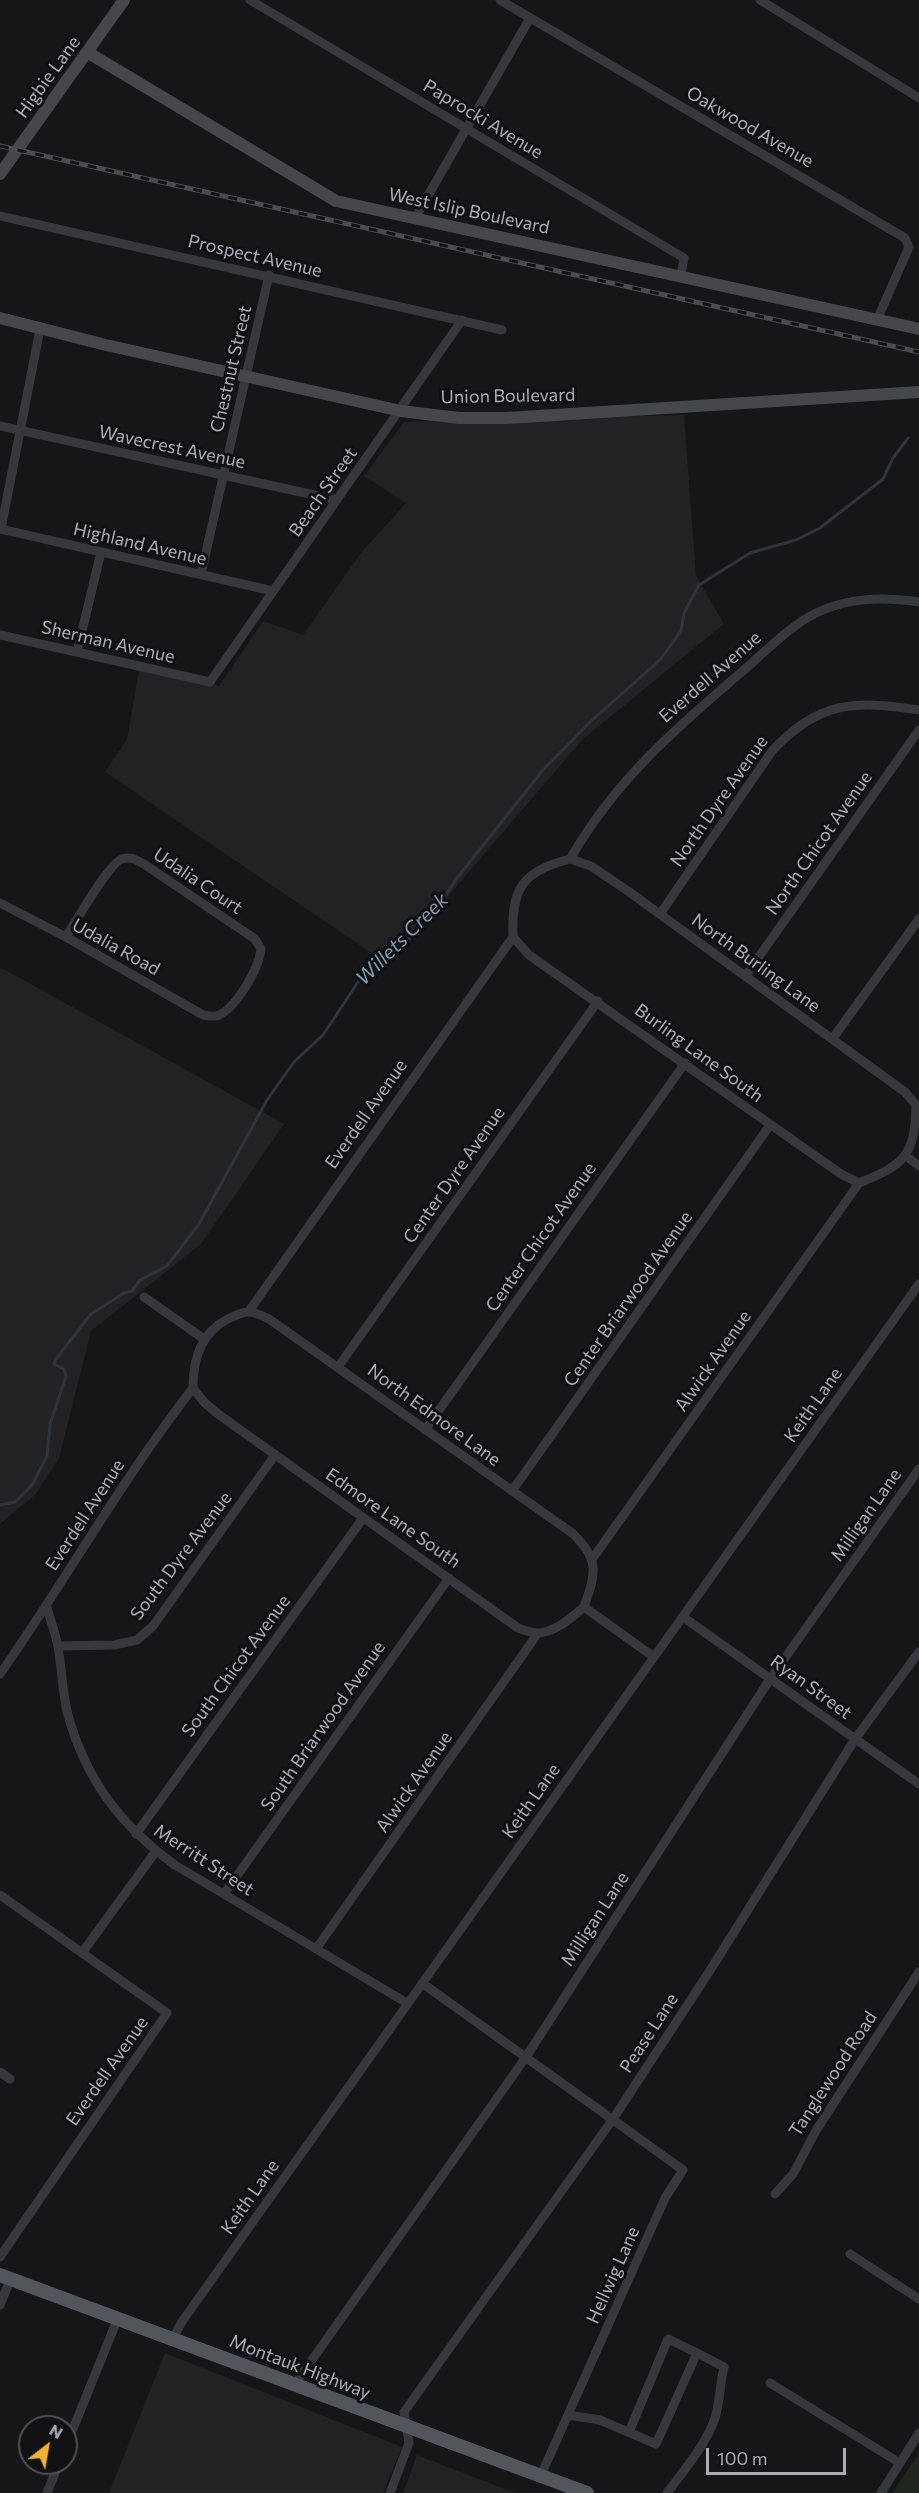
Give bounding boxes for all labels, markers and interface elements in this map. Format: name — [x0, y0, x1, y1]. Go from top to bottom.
street label: Higbie Lane — [11, 32, 85, 122]
street label: Paprocki Avenue — [419, 75, 547, 163]
street label: Oakwood Avenue — [683, 82, 817, 172]
street label: West Islip Boulevard — [387, 183, 551, 239]
street label: Prospect Avenue — [186, 230, 324, 282]
street label: Chestnut Street — [206, 303, 256, 435]
street label: Union Boulevard — [441, 384, 575, 408]
street label: Wavecrest Avenue — [97, 421, 247, 473]
street label: Beach Street — [284, 443, 362, 541]
street label: Highland Avenue — [71, 518, 209, 570]
street label: Sherman Avenue — [39, 616, 177, 668]
street label: Everdell Avenue — [655, 627, 765, 727]
street label: North Dyre Avenue — [666, 731, 772, 871]
street label: North Chicot Avenue — [761, 767, 877, 919]
street label: Udalia Court — [149, 843, 247, 919]
water label: Willets Creek — [351, 888, 453, 990]
street label: North Burling Lane — [687, 909, 825, 1017]
street label: Udalia Road — [68, 914, 164, 980]
street label: Burling Lane South — [631, 999, 767, 1107]
street label: Everdell Avenue — [320, 1055, 412, 1173]
street label: Center Dyre Avenue — [399, 1102, 509, 1248]
street label: Center Chicot Avenue — [481, 1158, 601, 1316]
street label: Center Briarwood Avenue — [559, 1207, 697, 1391]
street label: Alwick Avenue — [670, 1306, 756, 1416]
street label: North Edmore Lane — [363, 1359, 505, 1471]
street label: Keith Lane — [779, 1363, 847, 1447]
street label: Everdell Avenue — [41, 1455, 129, 1575]
street label: Edmore Lane South — [322, 1463, 464, 1573]
street label: Milligan Lane — [826, 1465, 906, 1565]
street label: South Dyre Avenue — [126, 1488, 236, 1624]
street label: South Chicot Avenue — [177, 1591, 295, 1741]
street label: South Briarwood Avenue — [256, 1637, 390, 1815]
street label: Ryan Street — [766, 1650, 856, 1724]
street label: Alwick Avenue — [371, 1727, 457, 1837]
street label: Keith Lane — [497, 1759, 565, 1843]
street label: Merritt Street — [150, 1820, 258, 1900]
street label: Milligan Lane — [557, 1868, 633, 1970]
street label: Pease Lane — [615, 1989, 683, 2077]
street label: Tanglewood Road — [785, 2007, 881, 2141]
street label: Everdell Avenue — [61, 2012, 153, 2130]
street label: Keith Lane — [216, 2155, 284, 2239]
street label: Hellwig Lane — [582, 2223, 644, 2327]
street label: Montauk Highway — [227, 2330, 373, 2404]
north arrow — [18, 2415, 78, 2475]
text: N — [46, 2420, 67, 2442]
scale bar — [709, 2436, 848, 2474]
text: 100 m — [717, 2447, 767, 2469]

